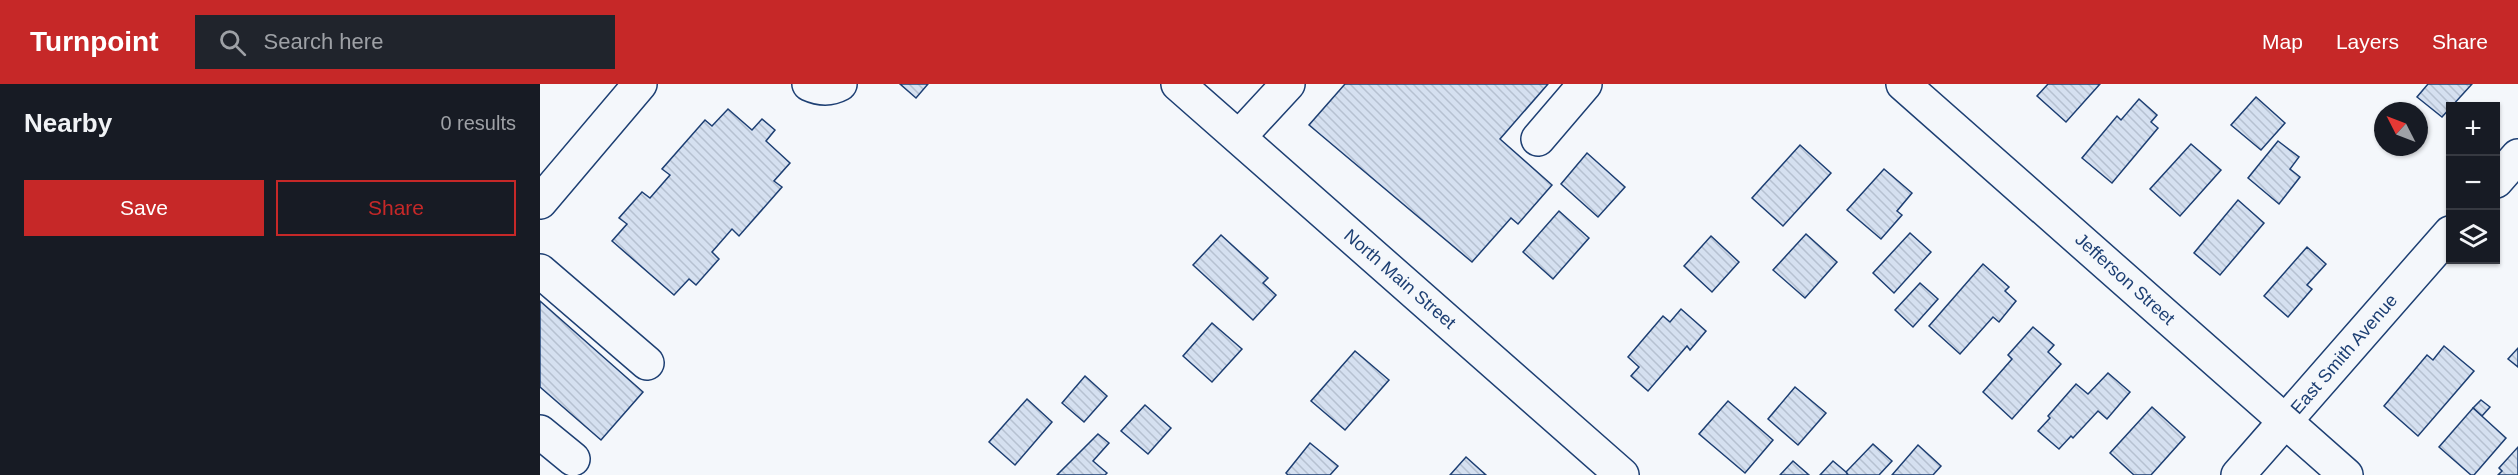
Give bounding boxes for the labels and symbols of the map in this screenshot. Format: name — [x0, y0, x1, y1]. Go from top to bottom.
north arrow — [2374, 102, 2428, 156]
street label: North Main Street — [1340, 225, 1460, 333]
street label: Jefferson Street — [2071, 229, 2179, 329]
street label: East Smith Avenue — [2287, 290, 2401, 418]

